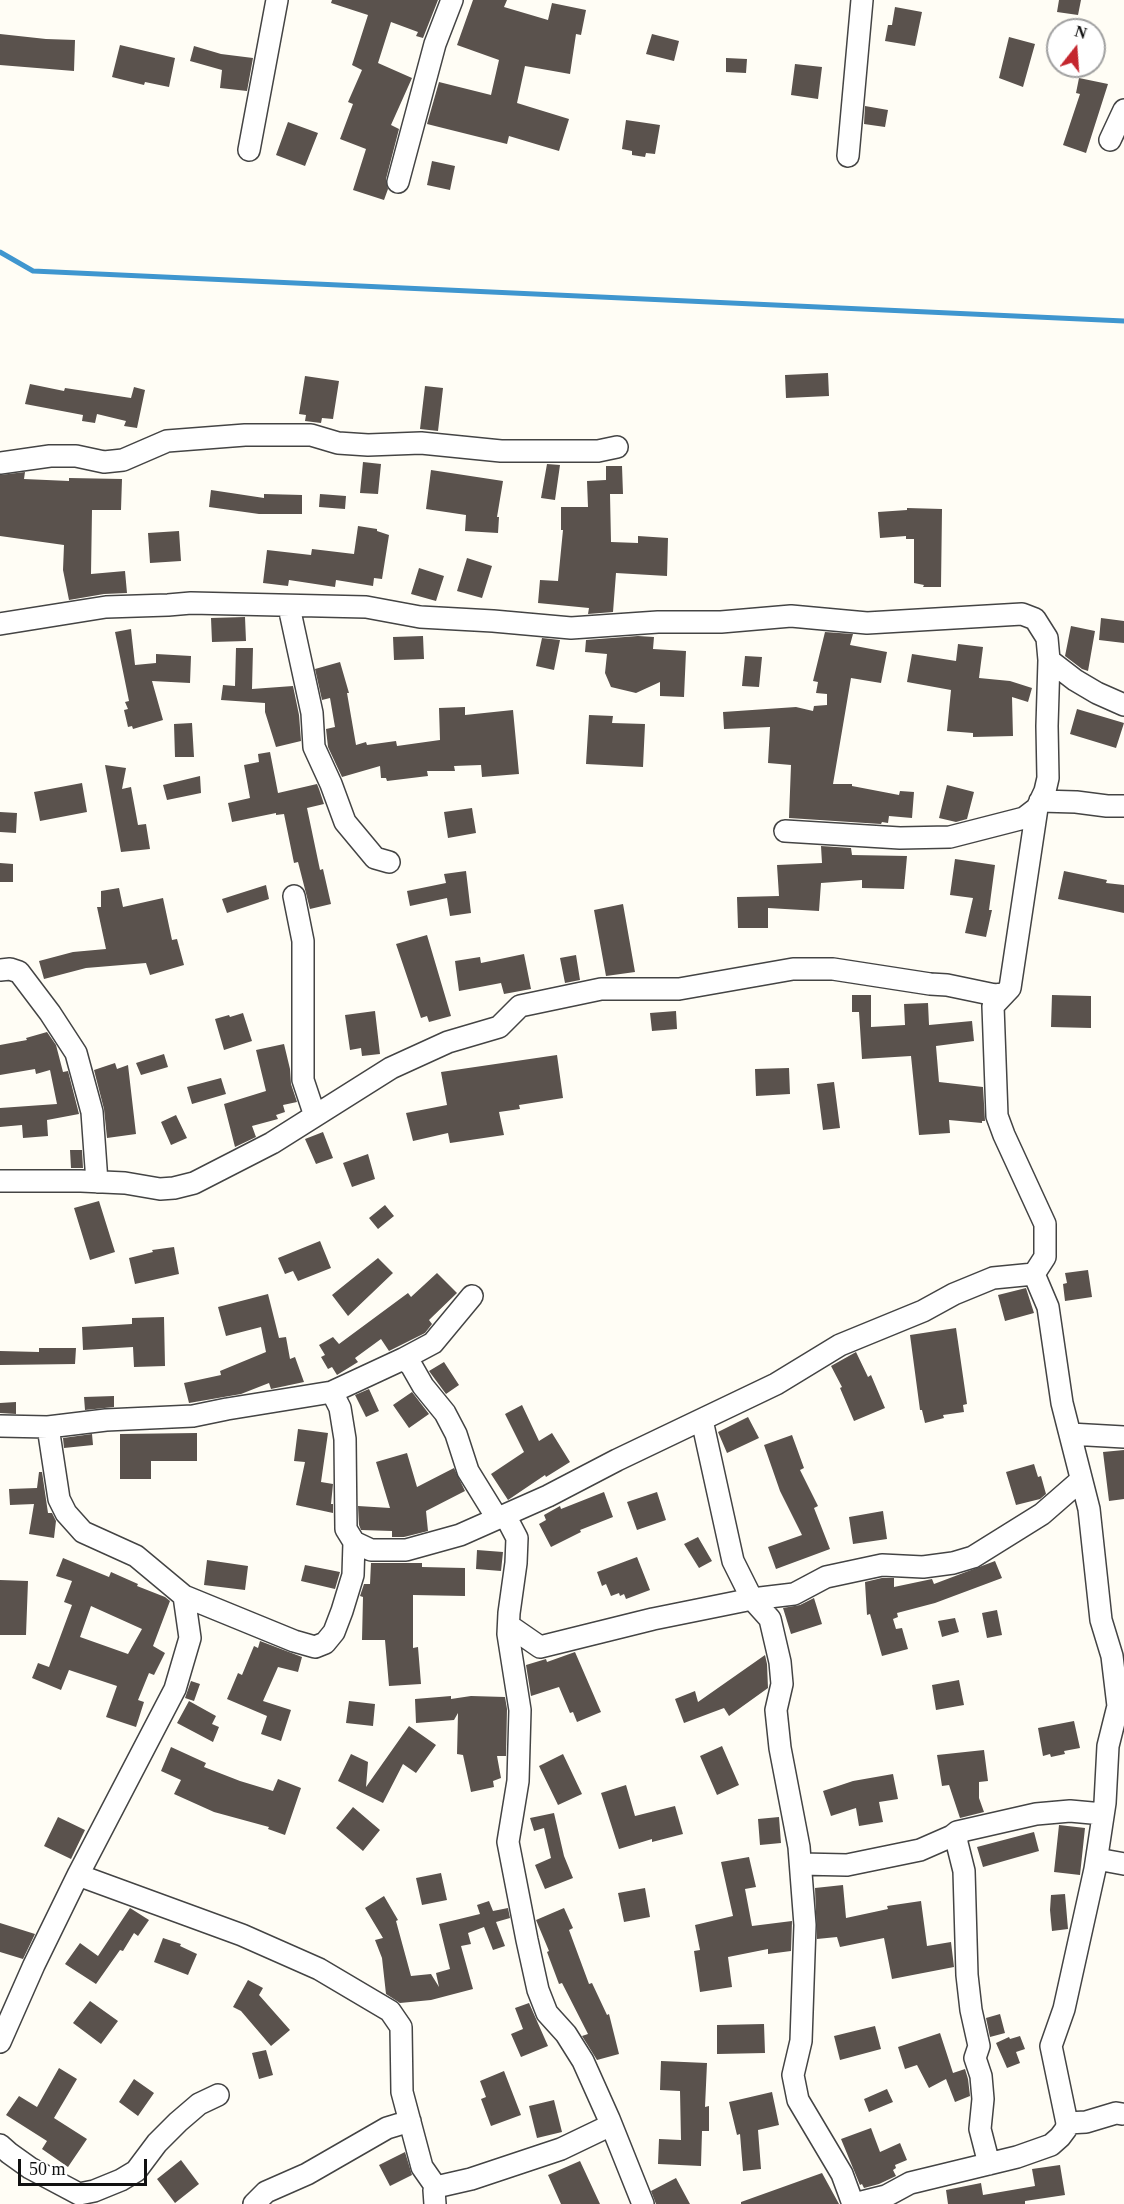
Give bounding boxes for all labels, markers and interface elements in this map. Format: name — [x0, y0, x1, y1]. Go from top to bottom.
north arrow — [1046, 18, 1106, 78]
text: N — [1073, 22, 1089, 42]
scale bar — [21, 2147, 150, 2185]
text: 50 m — [29, 2159, 66, 2179]

